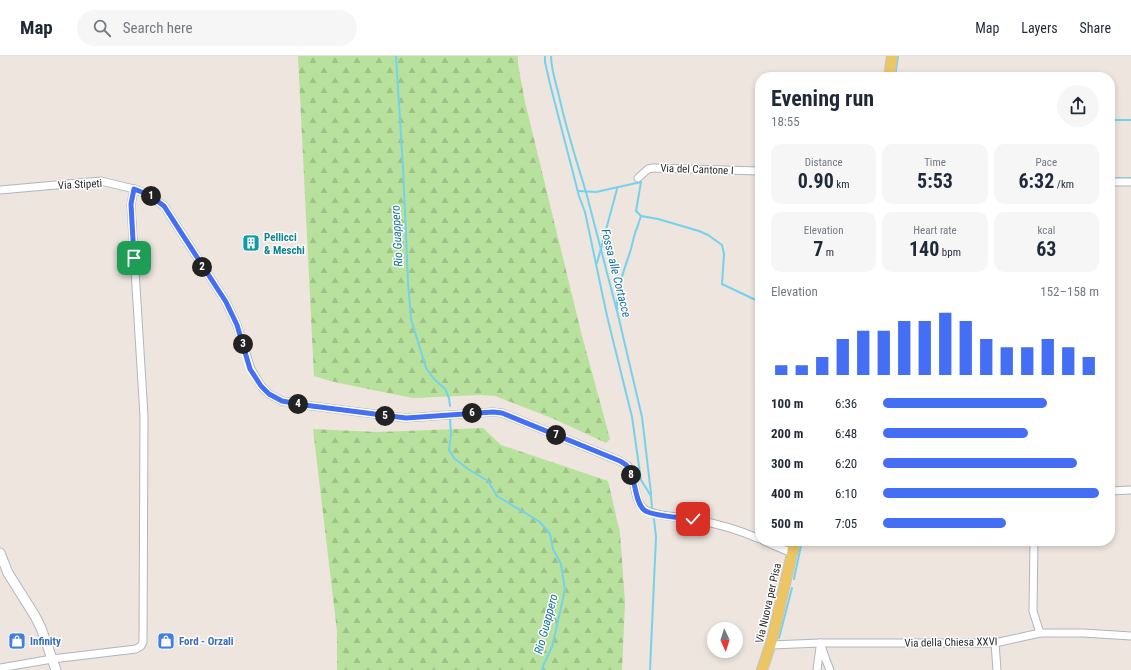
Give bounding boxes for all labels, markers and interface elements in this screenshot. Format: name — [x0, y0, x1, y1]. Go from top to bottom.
search box — [77, 10, 357, 46]
text: Map — [20, 16, 53, 39]
icon: search — [91, 17, 113, 39]
text: Search here — [123, 19, 193, 37]
text: Map — [975, 20, 999, 36]
text: Layers — [1021, 20, 1058, 36]
text: Share — [1080, 20, 1111, 36]
button: share — [1057, 85, 1099, 127]
text: Evening run — [771, 86, 874, 111]
text: 18:55 — [771, 114, 800, 129]
text: Distance — [805, 156, 843, 169]
text: Time — [924, 156, 946, 169]
text: Pace — [1036, 156, 1057, 169]
street label: Via del Cantone I — [660, 162, 734, 177]
text: 0.90 — [798, 169, 834, 193]
text: 5:53 — [917, 169, 953, 193]
text: 6:32 — [1019, 169, 1054, 193]
street label: Via Stipeti — [58, 177, 103, 192]
text: km — [834, 178, 850, 191]
text: /km — [1054, 178, 1074, 191]
pin: 1 — [141, 186, 161, 206]
text: 1 — [148, 189, 154, 202]
water label: Rio Guappero — [388, 205, 406, 267]
text: Elevation — [804, 224, 843, 237]
text: Heart rate — [913, 224, 957, 237]
text: kcal — [1037, 224, 1055, 237]
water label: Fossa alle Cortacce — [598, 227, 634, 319]
place label: Pellicci & Meschi — [264, 231, 305, 257]
building icon: Pellicci & Meschi — [241, 233, 261, 253]
text: 7 — [813, 237, 823, 261]
text: 140 — [909, 237, 939, 261]
text: 63 — [1036, 237, 1056, 261]
pin — [117, 241, 151, 275]
text: m — [823, 246, 834, 259]
text: bpm — [939, 246, 961, 259]
icon: arrive — [123, 247, 145, 269]
pin: 2 — [192, 257, 212, 277]
text: 2 — [199, 260, 205, 273]
text: Elevation — [771, 284, 818, 299]
text: 152–158 m — [1040, 284, 1099, 299]
pin: 3 — [233, 334, 253, 354]
text: 3 — [240, 337, 246, 350]
pin: 4 — [288, 394, 308, 414]
text: 100 m — [771, 396, 803, 411]
text: 6:36 — [835, 396, 857, 411]
text: 4 — [295, 397, 301, 410]
pin: 6 — [462, 403, 482, 423]
pin: 5 — [375, 406, 395, 426]
text: 6 — [469, 406, 475, 419]
text: 5 — [382, 409, 388, 422]
pin: 7 — [546, 425, 566, 445]
text: 200 m — [771, 426, 803, 441]
text: 6:48 — [835, 426, 857, 441]
text: 7 — [553, 428, 559, 441]
text: 300 m — [771, 456, 803, 471]
text: 6:20 — [835, 456, 857, 471]
pin: 8 — [621, 465, 641, 485]
text: 8 — [628, 468, 634, 481]
text: 400 m — [771, 486, 803, 501]
text: 6:10 — [835, 486, 857, 501]
pin — [676, 502, 710, 536]
icon: check — [682, 508, 704, 530]
text: 500 m — [771, 516, 803, 531]
text: 7:05 — [835, 516, 857, 531]
street label: Via Nuova per Pisa — [753, 562, 784, 644]
water label: Rio Guappero — [531, 592, 561, 656]
north arrow — [707, 622, 743, 658]
map controls — [707, 622, 743, 658]
shop icon: Infinity — [7, 631, 27, 651]
shop icon: Ford - Orzali — [156, 631, 176, 651]
place label: Infinity — [30, 635, 61, 648]
place label: Ford - Orzali — [179, 635, 234, 648]
street label: Via della Chiesa XXVI — [904, 635, 998, 650]

